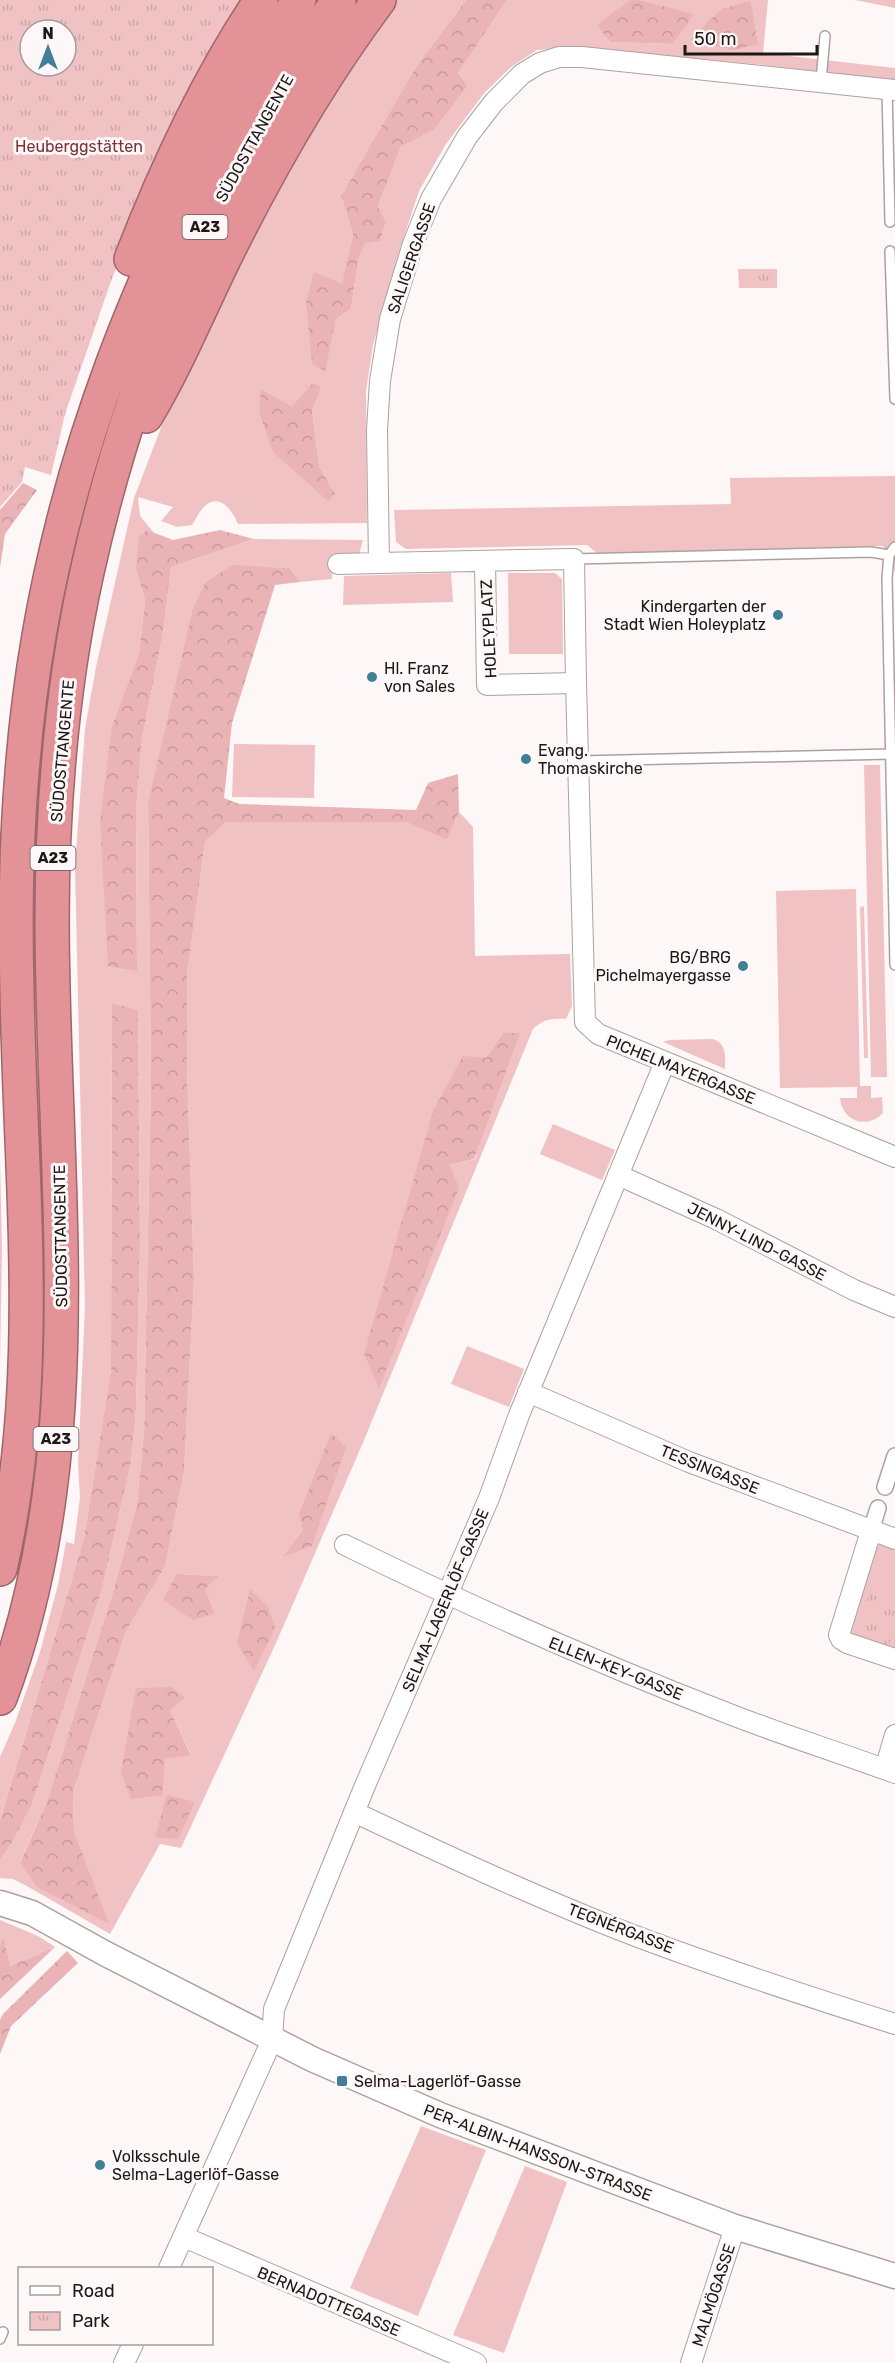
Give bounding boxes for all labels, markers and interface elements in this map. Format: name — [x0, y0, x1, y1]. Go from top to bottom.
north arrow — [18, 18, 78, 78]
scale bar — [685, 18, 817, 56]
text: N — [42, 24, 54, 43]
text: 50 m — [694, 28, 737, 50]
street label: SÜDOSTTANGENTE — [212, 71, 297, 205]
park label: Heuberggstätten — [15, 137, 143, 156]
street label: SALIGERGASSE — [384, 200, 439, 316]
road number: A23 — [182, 215, 228, 239]
street label: HOLEYPLATZ — [476, 579, 501, 679]
place label: Kindergarten der Stadt Wien Holeyplatz — [604, 597, 766, 634]
marker: Kindergarten der Stadt Wien Holeyplatz — [771, 608, 785, 622]
place label: Hl. Franz von Sales — [384, 659, 455, 696]
marker: Hl. Franz von Sales — [365, 670, 379, 684]
street label: SÜDOSTTANGENTE — [47, 679, 78, 823]
place label: Evang. Thomaskirche — [538, 741, 643, 778]
marker: Evang. Thomaskirche — [519, 752, 533, 766]
road number: A23 — [31, 846, 76, 870]
place label: BG/BRG Pichelmayergasse — [595, 948, 731, 985]
marker: BG/BRG Pichelmayergasse — [736, 959, 750, 973]
street label: PICHELMAYERGASSE — [604, 1031, 758, 1108]
street label: SÜDOSTTANGENTE — [50, 1164, 71, 1308]
street label: JENNY-LIND-GASSE — [684, 1198, 829, 1285]
road number: A23 — [34, 1427, 78, 1451]
street label: TESSINGASSE — [657, 1441, 762, 1498]
street label: SELMA-LAGERLÖF-GASSE — [398, 1506, 493, 1695]
street label: ELLEN-KEY-GASSE — [546, 1633, 686, 1704]
street label: TEGNÉRGASSE — [565, 1900, 676, 1957]
place label: Selma-Lagerlöf-Gasse — [354, 2072, 521, 2091]
marker: Selma-Lagerlöf-Gasse — [335, 2074, 349, 2088]
street label: PER-ALBIN-HANSSON-STRASSE — [421, 2100, 655, 2205]
place label: Volksschule Selma-Lagerlöf-Gasse — [112, 2147, 279, 2184]
marker: Volksschule Selma-Lagerlöf-Gasse — [93, 2158, 107, 2172]
street label: MALMÖGASSE — [688, 2241, 739, 2349]
street label: BERNADOTTEGASSE — [255, 2263, 403, 2340]
legend — [18, 2267, 213, 2345]
text: Road — [72, 2280, 115, 2302]
text: Park — [72, 2310, 110, 2332]

